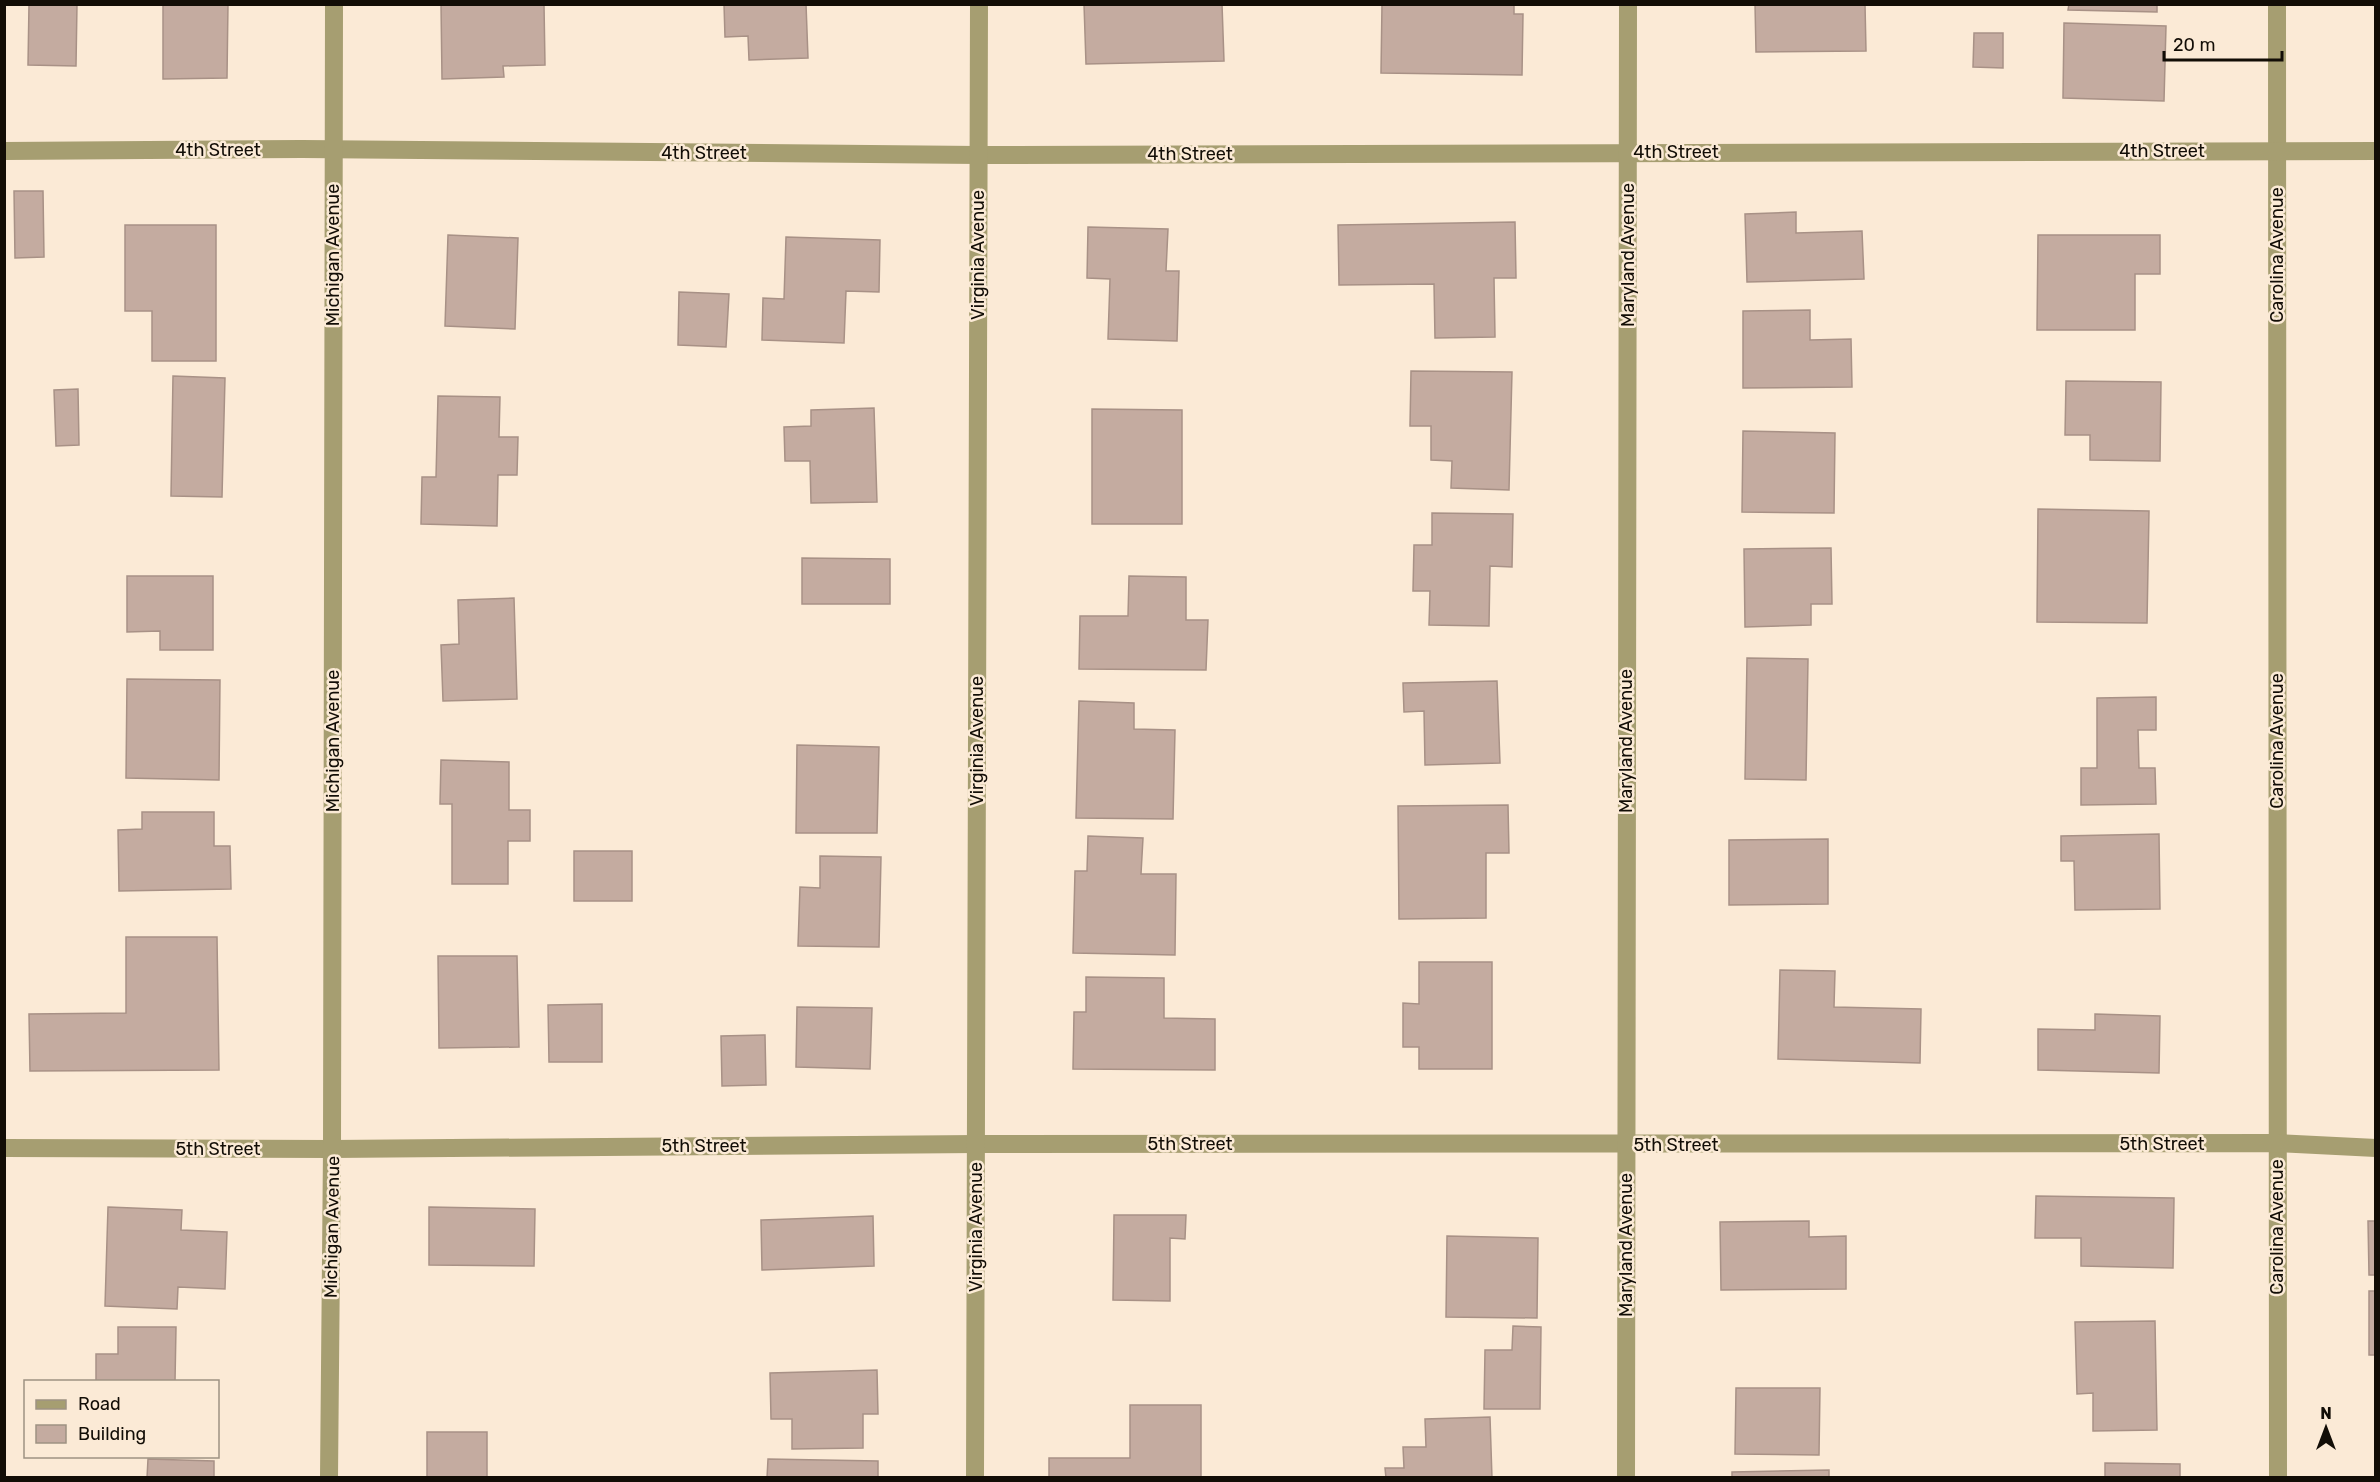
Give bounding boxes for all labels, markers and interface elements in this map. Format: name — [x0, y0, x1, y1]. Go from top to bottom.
scale bar — [2164, 24, 2282, 62]
text: 20 m — [2173, 34, 2215, 56]
street label: 4th Street — [175, 139, 261, 161]
street label: 4th Street — [2119, 140, 2205, 162]
street label: 4th Street — [1633, 141, 1719, 163]
street label: 4th Street — [661, 142, 747, 164]
street label: 4th Street — [1147, 143, 1233, 165]
street label: Maryland Avenue — [1617, 183, 1639, 327]
street label: Michigan Avenue — [322, 184, 344, 326]
street label: Carolina Avenue — [2266, 187, 2288, 323]
street label: Virginia Avenue — [967, 190, 989, 320]
street label: Maryland Avenue — [1615, 669, 1637, 813]
street label: Michigan Avenue — [322, 670, 344, 812]
street label: Carolina Avenue — [2266, 673, 2288, 809]
street label: Virginia Avenue — [966, 676, 988, 806]
street label: 5th Street — [1147, 1133, 1233, 1155]
street label: 5th Street — [2119, 1133, 2205, 1155]
street label: 5th Street — [1633, 1134, 1719, 1156]
street label: 5th Street — [661, 1135, 747, 1157]
street label: 5th Street — [175, 1138, 261, 1160]
street label: Michigan Avenue — [320, 1156, 344, 1298]
street label: Carolina Avenue — [2266, 1159, 2288, 1295]
street label: Virginia Avenue — [965, 1162, 987, 1292]
street label: Maryland Avenue — [1615, 1173, 1637, 1317]
legend — [24, 1380, 219, 1458]
text: Road — [78, 1393, 121, 1415]
north arrow — [2296, 1398, 2356, 1458]
text: N — [2320, 1404, 2332, 1423]
text: Building — [78, 1423, 146, 1445]

